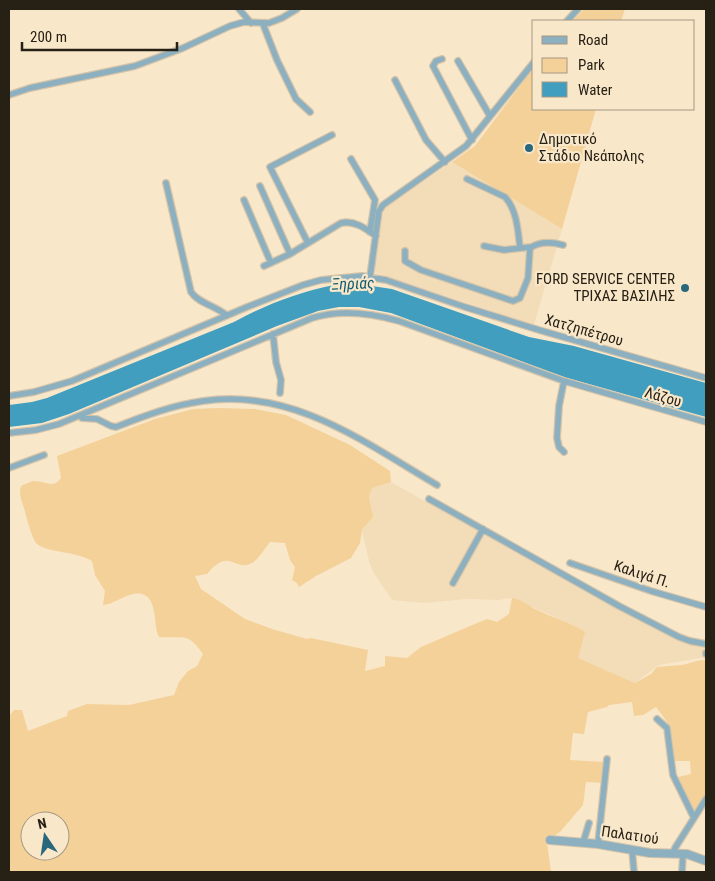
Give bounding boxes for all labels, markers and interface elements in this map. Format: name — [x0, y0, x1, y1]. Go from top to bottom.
scale bar — [22, 20, 178, 52]
legend — [532, 20, 695, 110]
text: 200 m — [30, 28, 67, 46]
text: Road — [578, 31, 608, 49]
text: Park — [578, 56, 605, 74]
text: Water — [578, 81, 613, 99]
place label: Δημοτικό Στάδιο Νεάπολης — [539, 130, 645, 165]
marker: Δημοτικό Στάδιο Νεάπολης — [523, 142, 535, 154]
place label: FORD SERVICE CENTER ΤΡΙΧΑΣ ΒΑΣΙΛΗΣ — [536, 270, 675, 305]
water label: Ξηριάς — [331, 273, 375, 294]
marker: FORD SERVICE CENTER ΤΡΙΧΑΣ ΒΑΣΙΛΗΣ — [679, 282, 691, 294]
street label: Χατζηπέτρου — [543, 310, 625, 350]
street label: Λάζου — [643, 383, 683, 411]
street label: Καλιγά Π. — [612, 557, 672, 591]
north arrow — [20, 811, 70, 861]
text: N — [36, 815, 48, 832]
street label: Παλατιού — [600, 822, 660, 848]

